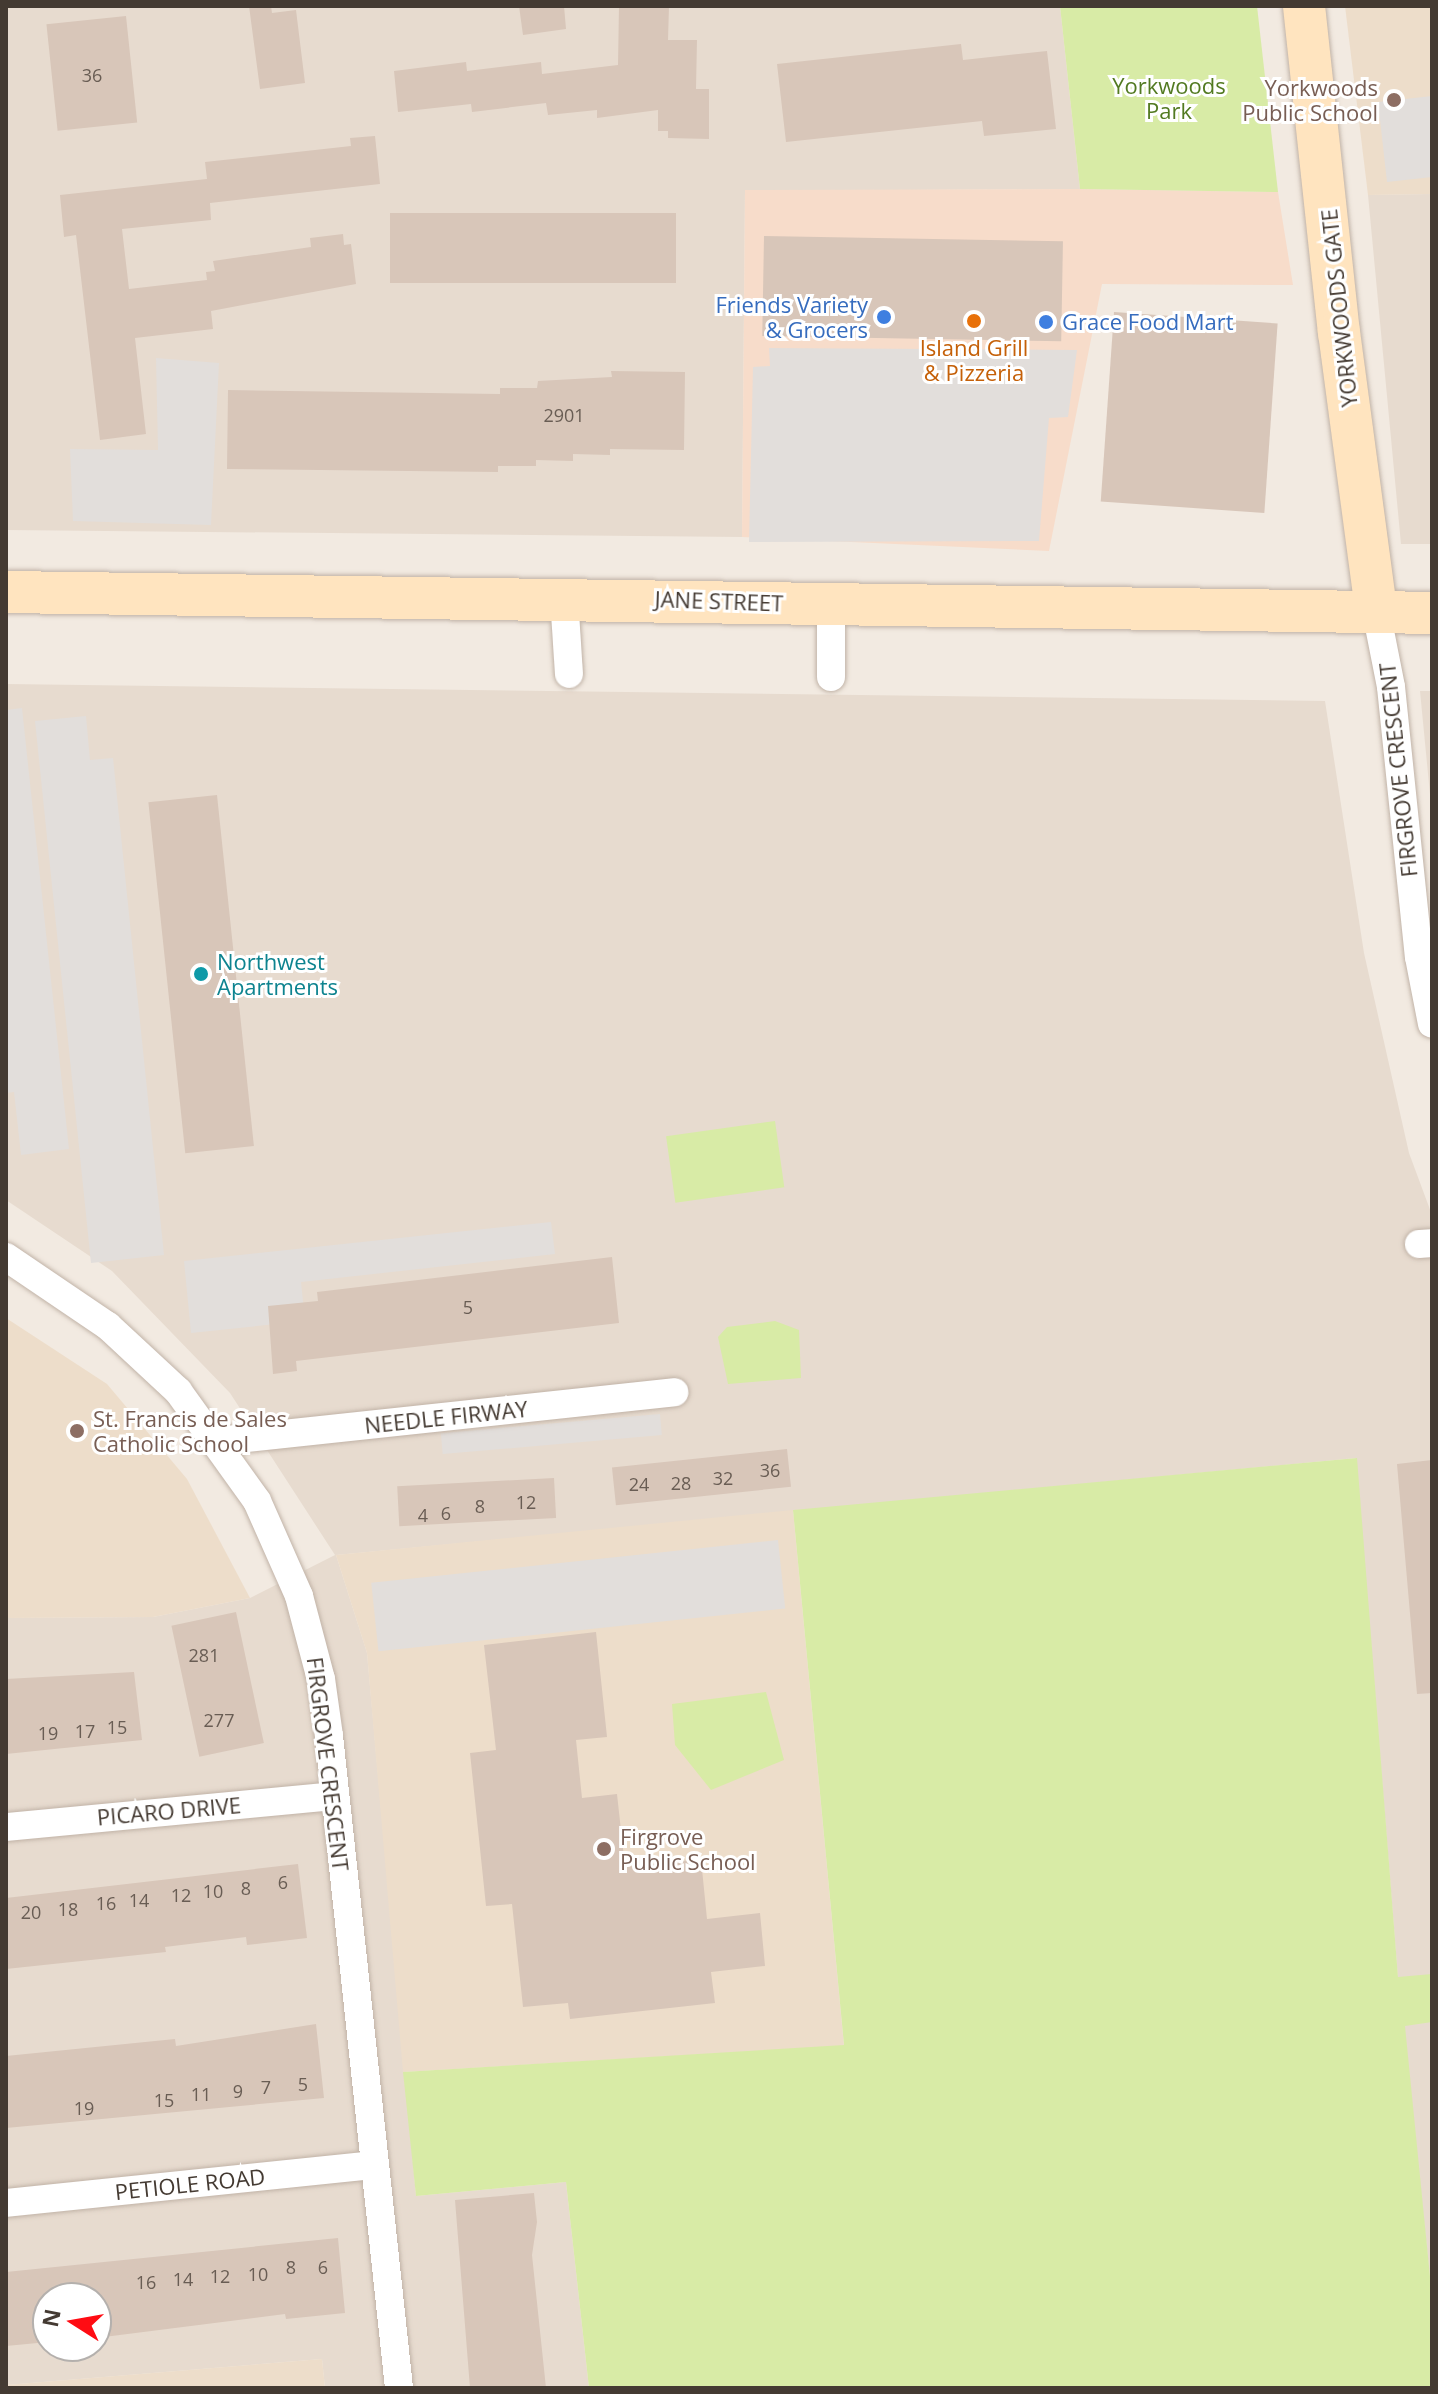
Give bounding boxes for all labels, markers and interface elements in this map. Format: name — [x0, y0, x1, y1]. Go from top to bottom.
house number: 36 — [82, 64, 102, 86]
park label: Yorkwoods Park — [1112, 72, 1226, 124]
place label: Yorkwoods Public School — [1242, 74, 1378, 126]
marker: Yorkwoods Public School — [1385, 91, 1403, 109]
street label: YORKWOODS GATE — [1315, 208, 1363, 408]
place label: Friends Variety & Grocers — [715, 291, 868, 342]
marker: Friends Variety & Grocers — [875, 308, 893, 326]
place label: Grace Food Mart — [1062, 309, 1234, 335]
marker: Island Grill & Pizzeria — [965, 312, 983, 330]
marker: Grace Food Mart — [1037, 313, 1055, 331]
place label: Island Grill & Pizzeria — [920, 334, 1028, 386]
house number: 2901 — [543, 404, 585, 426]
street label: JANE STREET — [654, 586, 784, 616]
street label: FIRGROVE CRESCENT — [1374, 662, 1422, 878]
place label: Northwest Apartments — [217, 948, 338, 1000]
marker: Northwest Apartments — [192, 965, 210, 983]
house number: 5 — [463, 1296, 473, 1318]
street label: NEEDLE FIRWAY — [363, 1395, 529, 1439]
place label: St. Francis de Sales Catholic School — [93, 1405, 287, 1456]
marker: St. Francis de Sales Catholic School — [68, 1422, 86, 1440]
house number: 36 — [760, 1459, 780, 1481]
house number: 32 — [713, 1467, 733, 1489]
house number: 28 — [671, 1472, 691, 1494]
house number: 24 — [629, 1473, 649, 1495]
house number: 12 — [516, 1491, 536, 1513]
house number: 8 — [475, 1495, 485, 1517]
house number: 6 — [441, 1502, 451, 1524]
house number: 4 — [418, 1504, 428, 1526]
house number: 281 — [189, 1644, 219, 1666]
street label: FIRGROVE CRESCENT — [302, 1656, 354, 1872]
house number: 277 — [204, 1709, 234, 1731]
house number: 15 — [107, 1716, 127, 1738]
house number: 17 — [75, 1720, 95, 1742]
house number: 19 — [38, 1722, 58, 1744]
street label: PICARO DRIVE — [96, 1792, 242, 1830]
place label: Firgrove Public School — [620, 1823, 756, 1874]
marker: Firgrove Public School — [595, 1840, 613, 1858]
house number: 6 — [278, 1871, 288, 1893]
house number: 8 — [241, 1877, 251, 1899]
house number: 10 — [203, 1880, 223, 1902]
house number: 12 — [171, 1884, 191, 1906]
house number: 14 — [129, 1889, 149, 1911]
house number: 16 — [96, 1892, 116, 1914]
house number: 18 — [58, 1898, 78, 1920]
house number: 20 — [21, 1901, 41, 1923]
house number: 5 — [298, 2073, 308, 2095]
house number: 7 — [261, 2076, 271, 2098]
house number: 9 — [233, 2080, 243, 2102]
house number: 11 — [191, 2083, 211, 2105]
house number: 15 — [154, 2089, 174, 2111]
house number: 19 — [74, 2097, 94, 2119]
street label: PETIOLE ROAD — [114, 2163, 266, 2205]
house number: 8 — [286, 2256, 296, 2278]
house number: 6 — [318, 2256, 328, 2278]
house number: 10 — [248, 2263, 268, 2285]
house number: 12 — [210, 2265, 230, 2287]
house number: 14 — [173, 2268, 193, 2290]
house number: 16 — [136, 2271, 156, 2293]
north arrow — [32, 2282, 112, 2362]
text: N — [34, 2306, 67, 2329]

